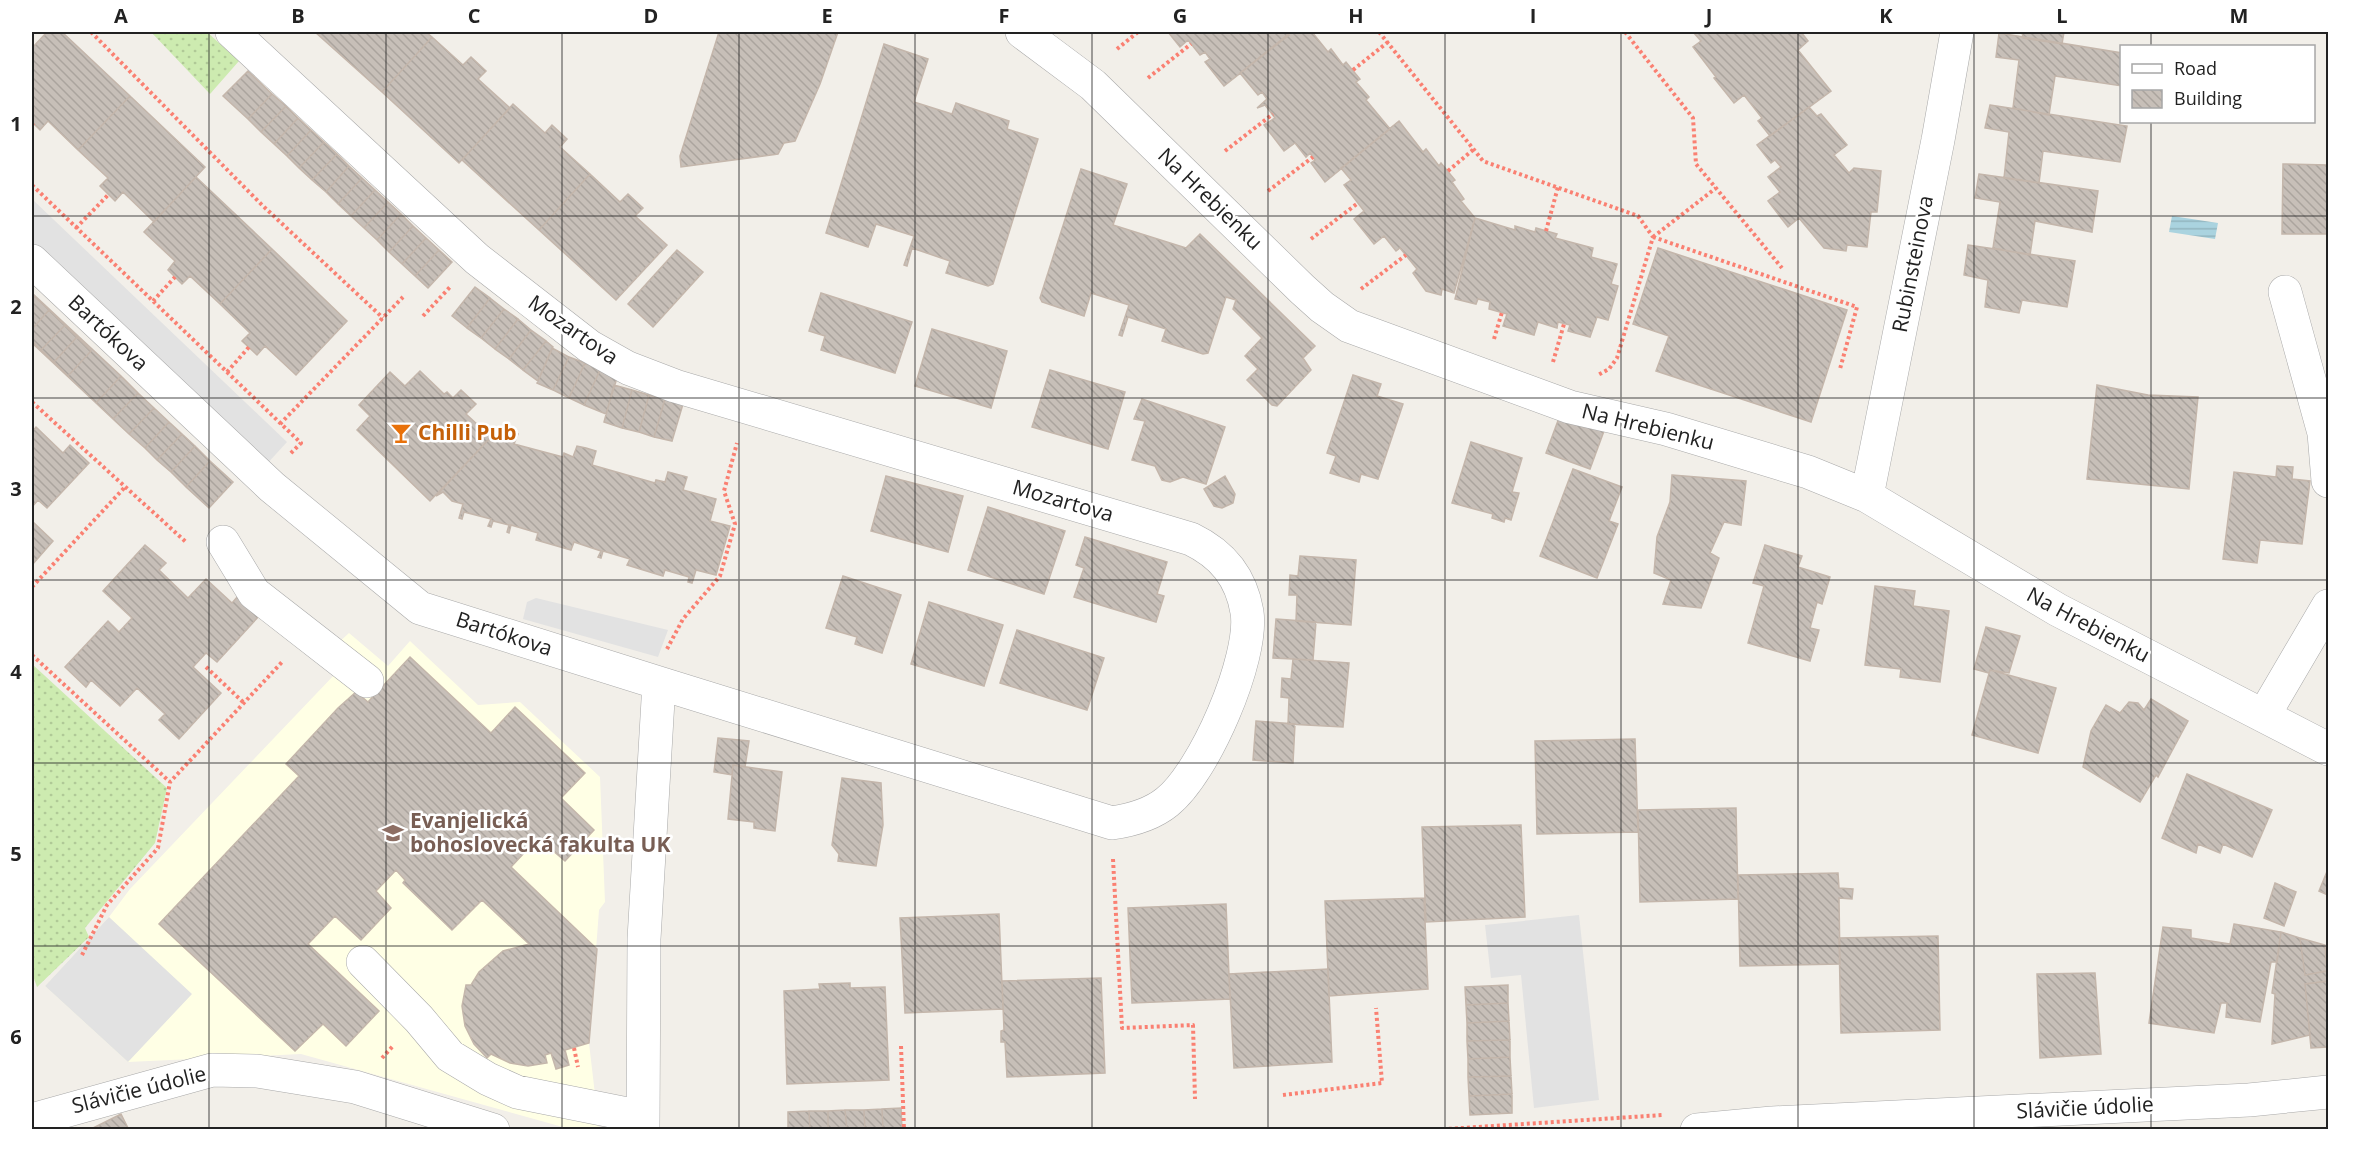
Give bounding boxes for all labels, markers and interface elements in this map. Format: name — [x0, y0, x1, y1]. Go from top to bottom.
text: A — [114, 2, 128, 29]
text: B — [291, 2, 305, 29]
text: C — [468, 2, 481, 29]
text: D — [644, 2, 658, 29]
text: E — [821, 2, 833, 29]
text: F — [999, 2, 1009, 29]
text: G — [1173, 2, 1187, 29]
text: H — [1348, 2, 1364, 29]
text: I — [1530, 2, 1536, 29]
text: J — [1704, 2, 1712, 29]
text: K — [1879, 2, 1893, 29]
text: L — [2056, 2, 2068, 29]
text: M — [2230, 2, 2248, 29]
legend — [2120, 45, 2315, 123]
text: Road — [2174, 56, 2217, 80]
text: Building — [2174, 86, 2242, 110]
text: 1 — [10, 110, 22, 137]
street label: Na Hrebienku — [1152, 141, 1269, 255]
street label: Rubinsteinova — [1885, 193, 1939, 335]
street label: Bartókova — [63, 288, 155, 377]
street label: Mozartova — [523, 288, 624, 370]
text: 2 — [10, 293, 22, 320]
street label: Na Hrebienku — [1579, 396, 1717, 456]
place label: Chilli Pub — [418, 418, 517, 446]
bar icon: Chilli Pub — [389, 421, 413, 445]
street label: Mozartova — [1009, 472, 1117, 528]
text: 3 — [10, 475, 22, 502]
street label: Na Hrebienku — [2022, 580, 2155, 668]
street label: Bartókova — [453, 604, 556, 662]
text: 4 — [10, 658, 22, 685]
place label: Evanjelická bohoslovecká fakulta UK — [410, 806, 670, 858]
school or university icon: Evanjelická bohoslovecká fakulta UK — [381, 821, 405, 845]
text: 5 — [10, 840, 22, 867]
text: 6 — [10, 1023, 22, 1050]
street label: Slávičie údolie — [69, 1059, 209, 1119]
street label: Slávičie údolie — [2015, 1089, 2154, 1125]

